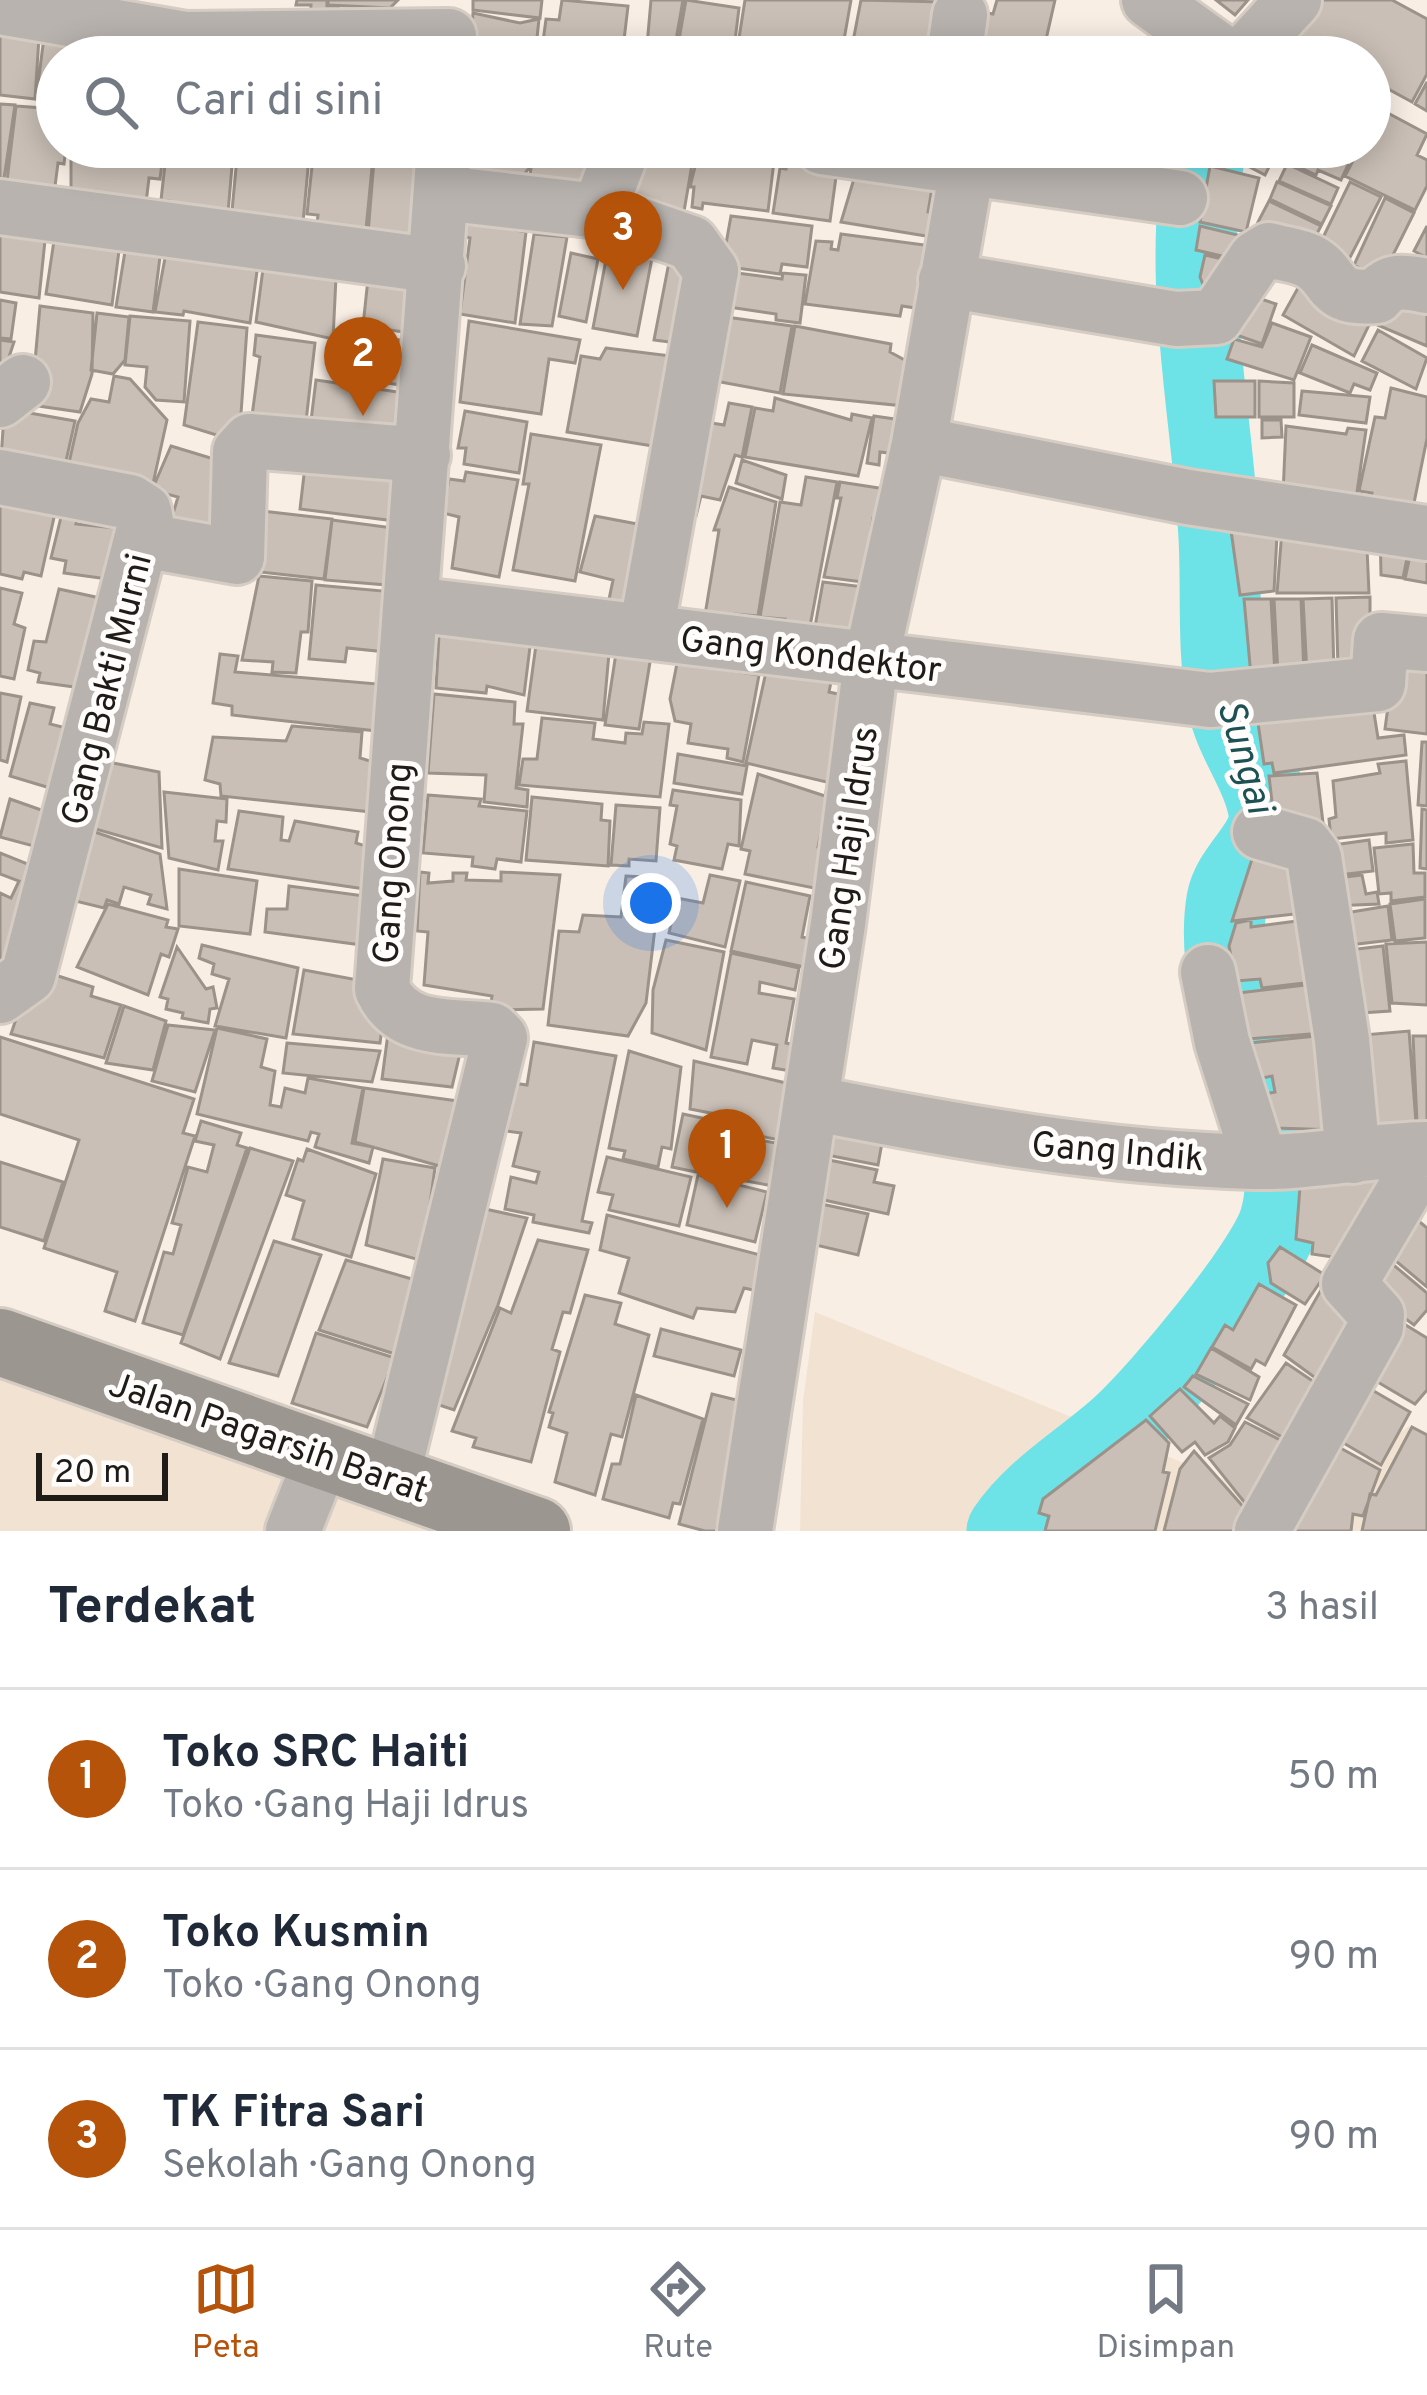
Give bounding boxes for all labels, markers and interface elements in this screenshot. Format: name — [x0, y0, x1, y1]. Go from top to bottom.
search box — [36, 36, 1391, 168]
icon: search — [78, 69, 144, 135]
text: Cari di sini — [174, 74, 383, 131]
pin: 3 — [584, 191, 662, 290]
pin: 2 — [324, 317, 402, 416]
street label: Gang Bakti Murni — [53, 549, 165, 831]
street label: Gang Kondektor — [677, 618, 944, 696]
water label: Sungai — [1203, 695, 1283, 822]
street label: Gang Haji Idrus — [811, 724, 891, 974]
street label: Gang Onong — [365, 761, 425, 966]
your location — [621, 873, 681, 933]
pin: 1 — [688, 1109, 766, 1208]
street label: Gang Indik — [1029, 1124, 1206, 1184]
street label: Jalan Pagarsih Barat — [102, 1364, 433, 1516]
scale bar — [36, 1447, 168, 1500]
text: 20 m — [54, 1453, 131, 1495]
text: Terdekat — [48, 1577, 256, 1642]
text: 3 hasil — [1265, 1585, 1379, 1634]
text: Toko SRC Haiti — [162, 1726, 469, 1783]
text: 1 — [79, 1754, 95, 1803]
text: 50 m — [1288, 1754, 1379, 1803]
text: Toko · Gang Haji Idrus — [162, 1783, 529, 1832]
text: Toko Kusmin — [162, 1906, 430, 1963]
text: 2 — [75, 1934, 99, 1983]
text: 90 m — [1289, 1934, 1379, 1983]
text: Toko · Gang Onong — [162, 1963, 481, 2012]
text: TK Fitra Sari — [162, 2086, 425, 2143]
text: 3 — [75, 2114, 99, 2163]
text: 90 m — [1289, 2114, 1379, 2163]
text: Sekolah · Gang Onong — [162, 2143, 537, 2192]
tab: Peta — [192, 2256, 260, 2370]
tab: Rute — [643, 2256, 713, 2370]
tab: Disimpan — [1097, 2256, 1235, 2370]

